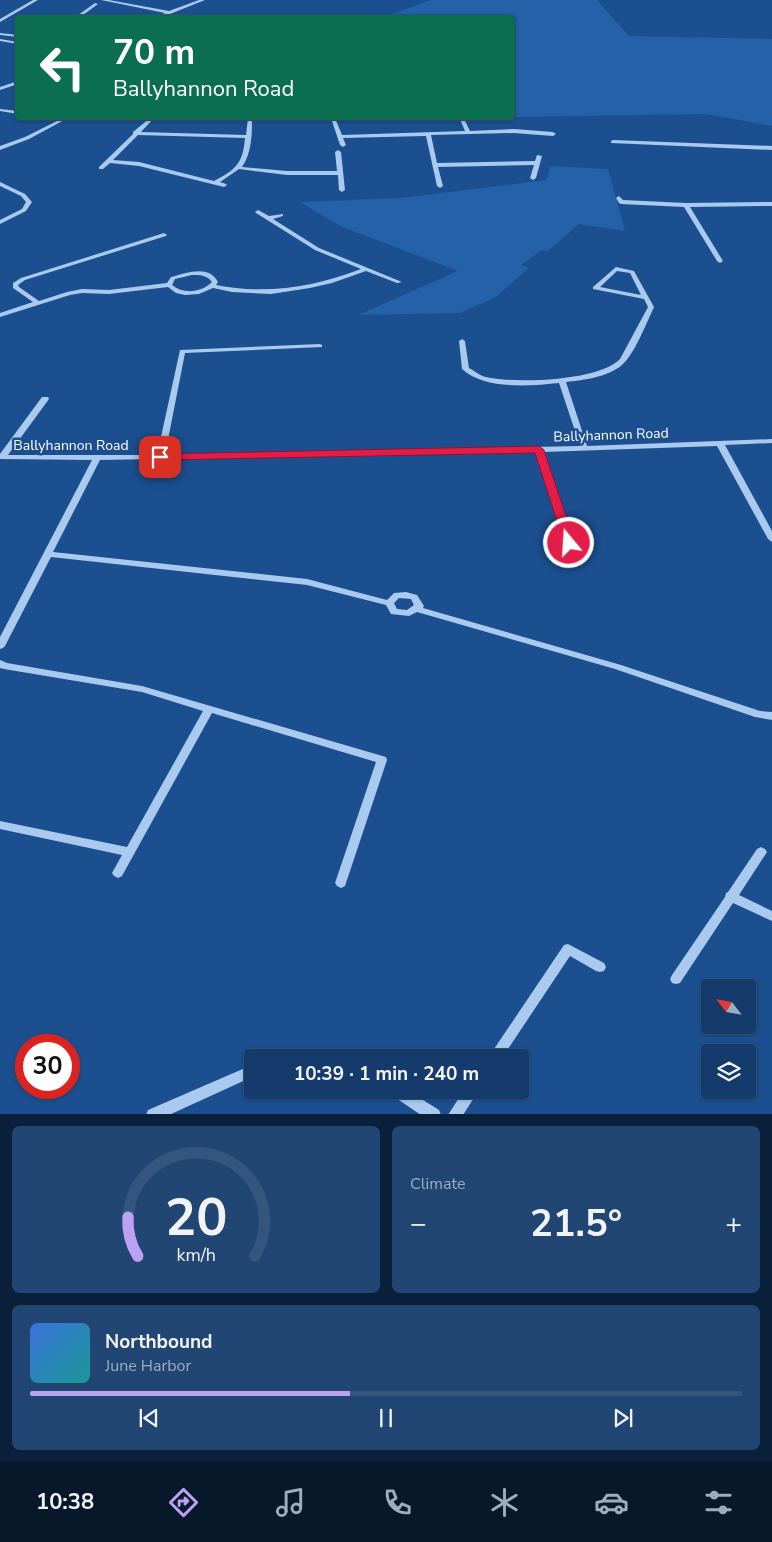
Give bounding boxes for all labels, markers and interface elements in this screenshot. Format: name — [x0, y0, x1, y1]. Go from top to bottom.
text: 70 m — [113, 29, 195, 76]
icon: left — [30, 35, 95, 100]
text: Ballyhannon Road — [113, 74, 294, 104]
street label: Ballyhannon Road — [553, 423, 669, 447]
street label: Ballyhannon Road — [13, 436, 129, 455]
pin — [139, 436, 181, 478]
icon: arrive — [146, 443, 174, 471]
position arrow — [542, 516, 594, 568]
north arrow — [701, 979, 756, 1034]
map controls — [701, 979, 756, 1099]
speed limit sign: 30 — [15, 1034, 80, 1099]
button: layers — [701, 1044, 756, 1099]
text: 10:39 · 1 min · 240 m — [294, 1061, 479, 1087]
text: Climate — [410, 1173, 465, 1195]
text: 20 — [165, 1182, 227, 1253]
text: 21.5° — [530, 1198, 622, 1249]
text: − — [410, 1205, 427, 1243]
text: + — [725, 1205, 742, 1243]
text: km/h — [176, 1243, 216, 1267]
text: Northbound — [105, 1329, 212, 1355]
text: June Harbor — [105, 1355, 191, 1377]
icon: previous — [135, 1404, 163, 1432]
icon: pause — [372, 1404, 400, 1432]
icon: next — [609, 1404, 637, 1432]
icon: directions — [166, 1485, 201, 1520]
icon: music — [273, 1485, 308, 1520]
icon: phone — [380, 1485, 415, 1520]
icon: climate — [487, 1485, 522, 1520]
icon: car — [594, 1485, 629, 1520]
icon: filters — [701, 1485, 736, 1520]
text: 10:38 — [36, 1487, 94, 1517]

